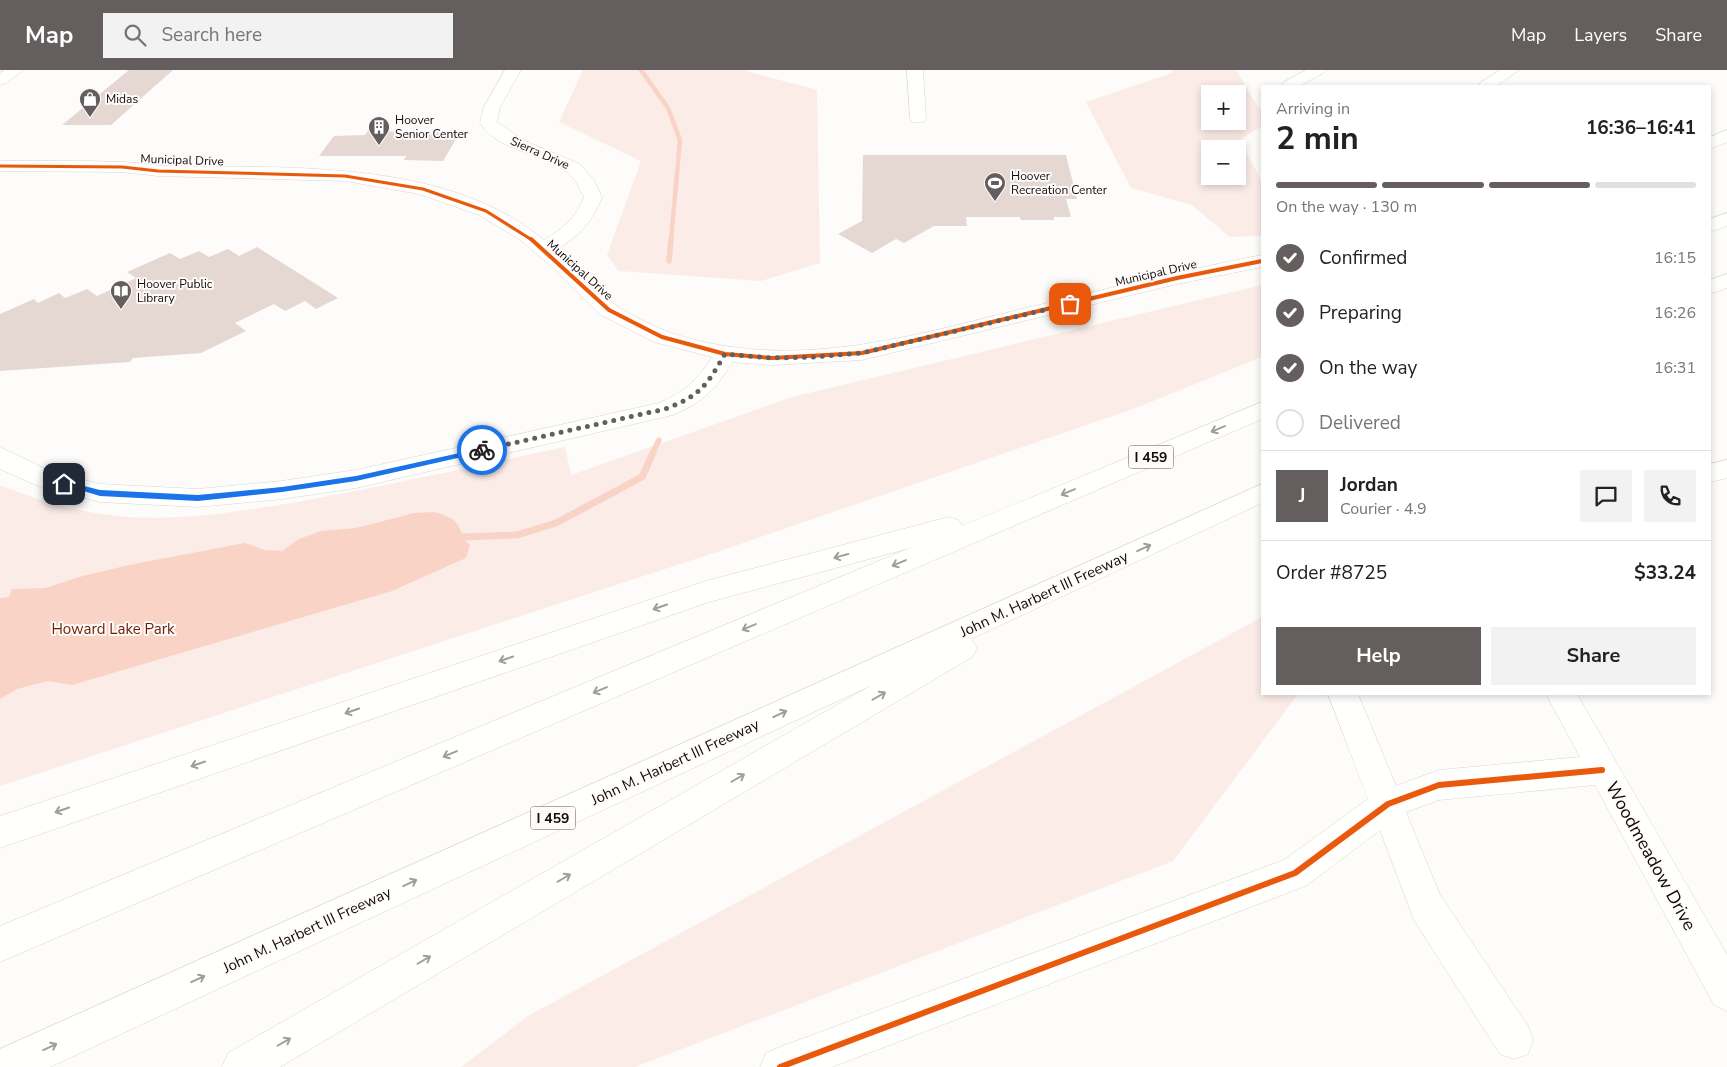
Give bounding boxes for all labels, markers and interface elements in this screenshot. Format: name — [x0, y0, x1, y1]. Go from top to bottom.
search box — [103, 13, 453, 58]
text: Map — [25, 19, 73, 51]
icon: search — [121, 21, 149, 49]
text: Search here — [161, 22, 262, 48]
text: Map — [1511, 23, 1546, 47]
text: Layers — [1574, 23, 1627, 47]
text: Share — [1655, 23, 1702, 47]
map controls — [1201, 85, 1246, 185]
button: + — [1201, 85, 1246, 130]
shop icon: Midas — [78, 87, 102, 118]
place label: Midas — [106, 91, 138, 107]
text: Arriving in — [1276, 98, 1350, 120]
place label: Hoover Senior Center — [395, 112, 469, 142]
building icon: Hoover Senior Center — [367, 115, 391, 146]
text: 16:36–16:41 — [1586, 115, 1696, 141]
text: 2 min — [1276, 117, 1359, 160]
street label: Sierra Drive — [508, 133, 572, 173]
button: − — [1201, 140, 1246, 185]
street label: Municipal Drive — [140, 151, 224, 169]
place label: Hoover Recreation Center — [1011, 168, 1108, 198]
sports icon: Hoover Recreation Center — [983, 171, 1007, 202]
text: On the way · 130 m — [1276, 196, 1417, 218]
street label: Municipal Drive — [544, 236, 616, 304]
icon: check — [1276, 244, 1304, 272]
text: Confirmed — [1319, 245, 1407, 271]
text: 16:15 — [1654, 247, 1696, 269]
street label: Municipal Drive — [1114, 256, 1198, 290]
place label: Hoover Public Library — [137, 276, 213, 306]
library icon: Hoover Public Library — [109, 279, 133, 310]
pin — [1049, 283, 1091, 325]
icon: bag — [1056, 290, 1084, 318]
icon: check — [1276, 299, 1304, 327]
text: Preparing — [1319, 300, 1402, 326]
text: 16:26 — [1654, 302, 1696, 324]
icon: check — [1276, 354, 1304, 382]
text: On the way — [1319, 355, 1417, 381]
text: 16:31 — [1654, 357, 1696, 379]
text: Delivered — [1319, 410, 1401, 436]
courier — [457, 425, 507, 475]
one-way arrow — [1210, 426, 1225, 435]
icon: bike — [468, 436, 496, 464]
road number: I 459 — [1128, 446, 1174, 468]
pin — [43, 463, 85, 505]
icon: home — [50, 470, 78, 498]
button: chat — [1580, 470, 1632, 522]
button: phone — [1644, 470, 1696, 522]
text: Jordan — [1340, 472, 1398, 498]
text: J — [1299, 483, 1305, 509]
one-way arrow — [1061, 488, 1076, 497]
text: Courier · 4.9 — [1340, 498, 1426, 520]
one-way arrow — [1136, 543, 1151, 553]
street label: John M. Harbert III Freeway — [956, 546, 1131, 642]
one-way arrow — [833, 551, 849, 561]
one-way arrow — [892, 559, 907, 569]
text: Order #8725 — [1276, 560, 1387, 586]
text: $33.24 — [1634, 560, 1696, 586]
one-way arrow — [652, 603, 668, 613]
park label: Howard Lake Park — [51, 619, 175, 639]
one-way arrow — [742, 622, 757, 632]
button: Help — [1276, 627, 1481, 685]
button: Share — [1491, 627, 1696, 685]
one-way arrow — [498, 655, 514, 665]
one-way arrow — [592, 687, 607, 696]
one-way arrow — [871, 691, 886, 701]
one-way arrow — [344, 707, 360, 717]
one-way arrow — [772, 708, 787, 718]
street label: John M. Harbert III Freeway — [587, 714, 762, 810]
one-way arrow — [443, 749, 458, 759]
one-way arrow — [191, 760, 206, 769]
one-way arrow — [731, 772, 745, 782]
street label: Woodmeadow Drive — [1600, 777, 1702, 935]
one-way arrow — [55, 806, 70, 815]
road number: I 459 — [530, 806, 576, 830]
one-way arrow — [557, 873, 572, 883]
one-way arrow — [402, 877, 417, 887]
street label: John M. Harbert III Freeway — [219, 882, 394, 978]
one-way arrow — [417, 955, 432, 965]
one-way arrow — [190, 974, 205, 984]
one-way arrow — [276, 1037, 291, 1047]
one-way arrow — [42, 1041, 57, 1051]

